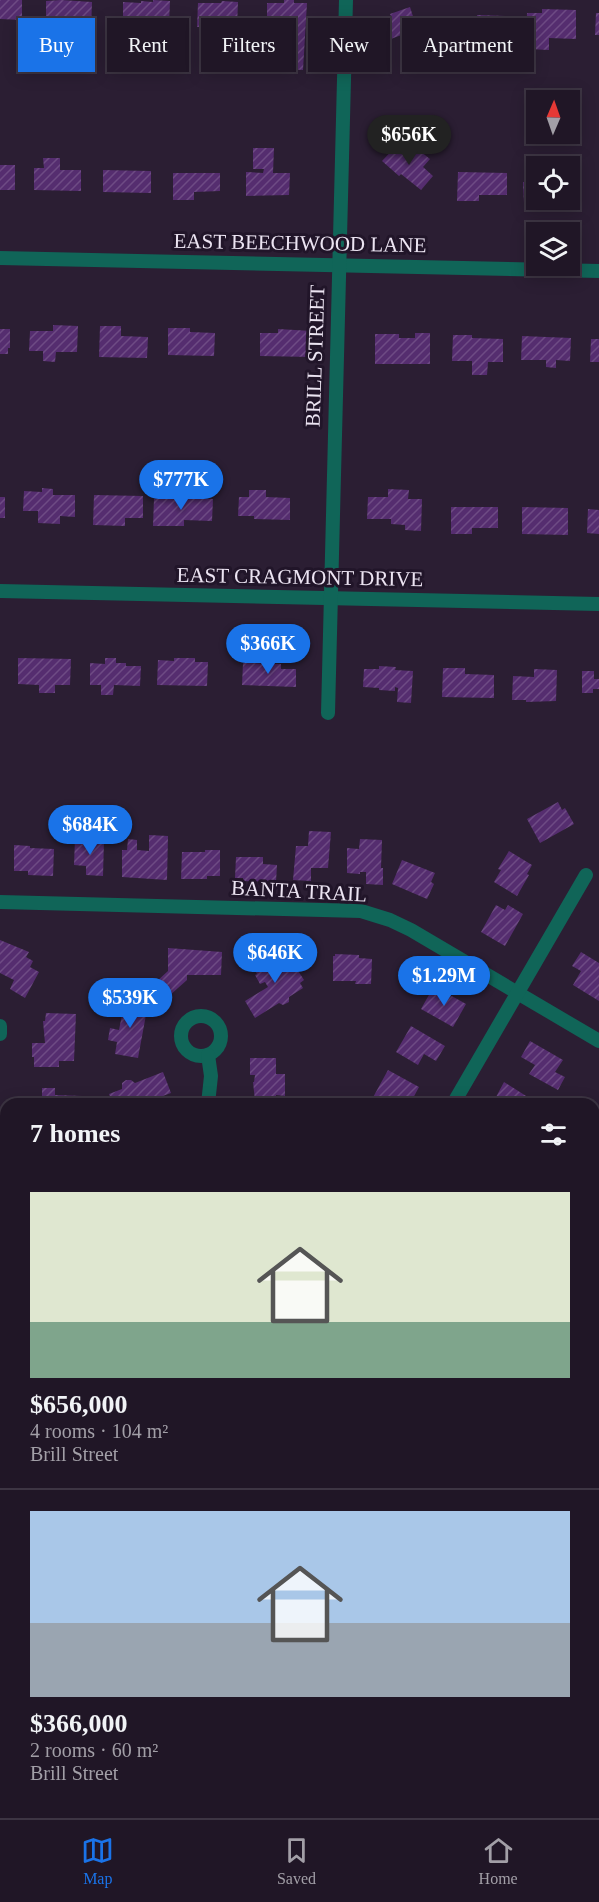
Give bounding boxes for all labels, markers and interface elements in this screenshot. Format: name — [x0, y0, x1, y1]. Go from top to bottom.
chip: Buy — [18, 18, 95, 72]
chip: Rent — [107, 18, 189, 72]
chip: Filters — [201, 18, 296, 72]
chip: New — [308, 18, 390, 72]
chip: Apartment — [402, 18, 534, 72]
north arrow — [526, 90, 580, 144]
map controls — [526, 90, 580, 276]
pin: $656K — [367, 115, 451, 166]
text: $656K — [381, 123, 437, 145]
button: locate — [526, 156, 580, 210]
button: layers — [526, 222, 580, 276]
street label: EAST BEECHWOOD LANE — [173, 229, 427, 257]
street label: BRILL STREET — [301, 284, 329, 427]
pin: $777K — [139, 460, 223, 511]
text: $777K — [153, 468, 209, 490]
street label: EAST CRAGMONT DRIVE — [177, 563, 423, 591]
pin: $366K — [226, 624, 310, 675]
text: $366K — [240, 632, 296, 654]
pin: $684K — [48, 805, 132, 856]
text: $684K — [62, 813, 118, 835]
street label: BANTA TRAIL — [230, 875, 368, 907]
pin: $646K — [233, 933, 317, 984]
text: $646K — [247, 941, 303, 963]
pin: $1.29M — [395, 956, 493, 1007]
text: $1.29M — [412, 964, 476, 986]
pin: $539K — [88, 978, 172, 1029]
text: $539K — [102, 986, 158, 1008]
icon: filters — [537, 1118, 570, 1151]
text: 7 homes — [30, 1119, 120, 1148]
icon: home — [246, 1231, 354, 1339]
text: $656,000 — [30, 1390, 128, 1419]
text: 4 rooms · 104 m² — [30, 1420, 168, 1442]
text: Brill Street — [30, 1443, 118, 1465]
icon: home — [246, 1550, 354, 1658]
text: $366,000 — [30, 1709, 128, 1738]
text: 2 rooms · 60 m² — [30, 1739, 158, 1761]
text: Brill Street — [30, 1762, 118, 1784]
tab: Map — [81, 1834, 114, 1888]
tab: Saved — [277, 1834, 316, 1888]
tab: Home — [479, 1834, 518, 1888]

